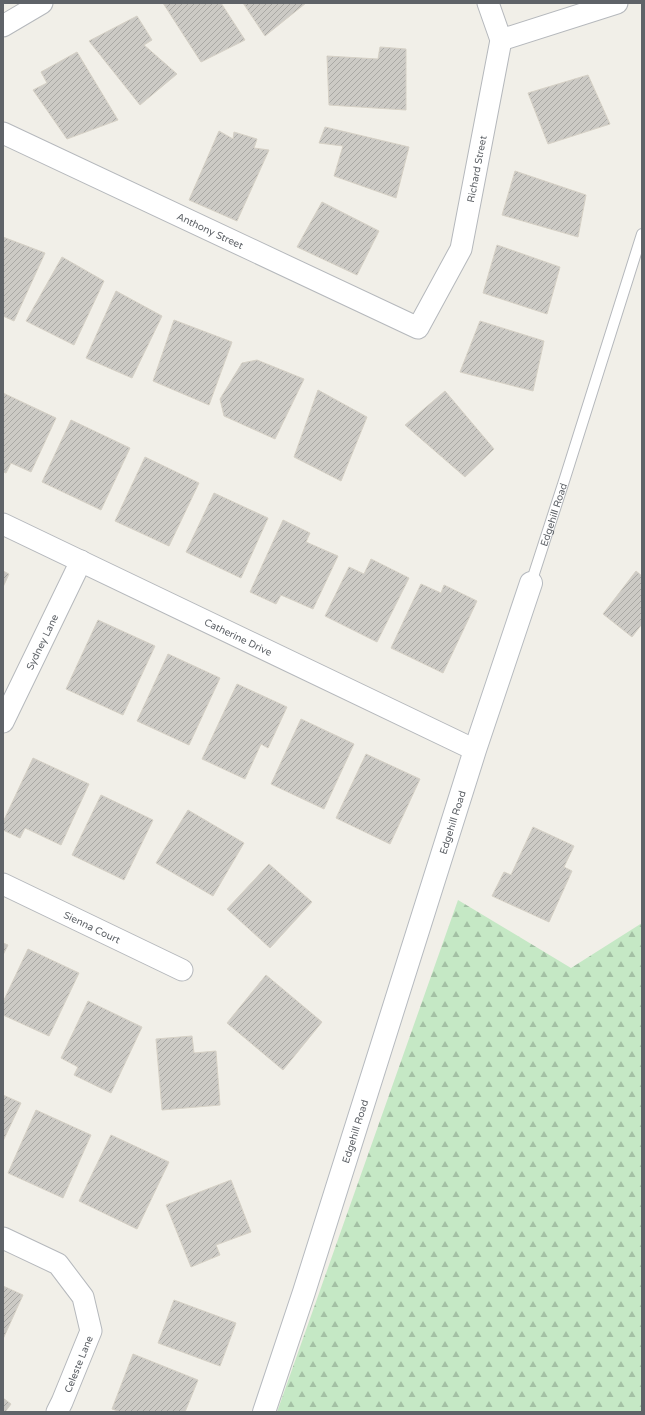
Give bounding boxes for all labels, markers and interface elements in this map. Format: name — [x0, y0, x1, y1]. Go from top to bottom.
street label: Richard Street — [465, 134, 490, 204]
street label: Anthony Street — [175, 211, 245, 252]
street label: Edgehill Road — [538, 482, 570, 548]
street label: Sydney Lane — [24, 612, 61, 672]
street label: Catherine Drive — [202, 616, 274, 659]
street label: Edgehill Road — [438, 789, 469, 856]
street label: Sienna Court — [62, 909, 122, 947]
street label: Edgehill Road — [340, 1098, 371, 1165]
street label: Celeste Lane — [62, 1334, 96, 1395]

